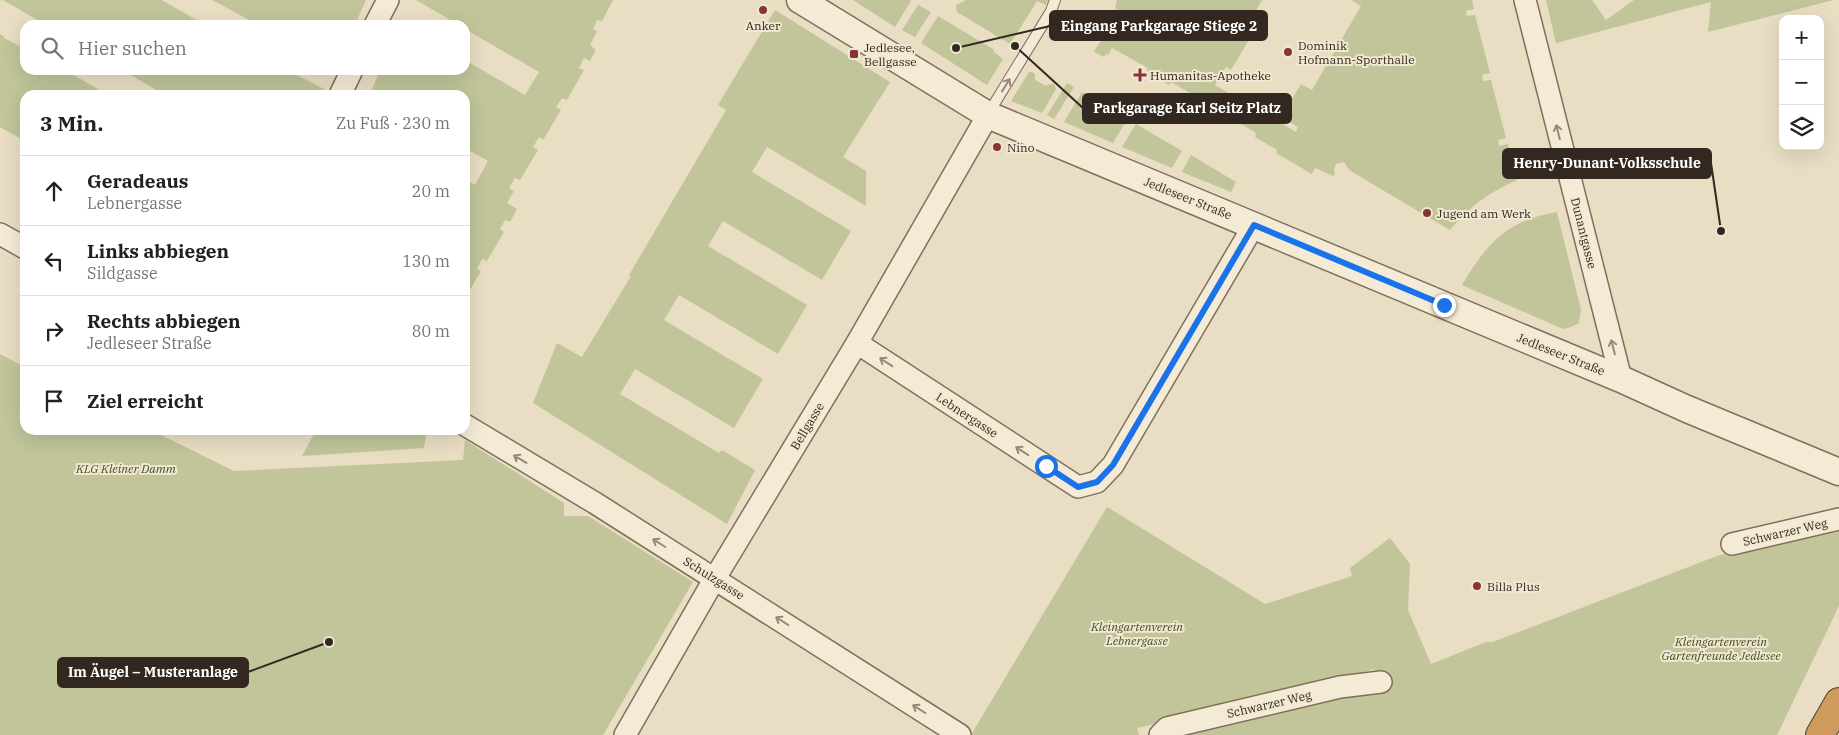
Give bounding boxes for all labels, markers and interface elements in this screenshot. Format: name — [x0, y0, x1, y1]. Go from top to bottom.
marker: Anker — [757, 4, 769, 16]
callout: Eingang Parkgarage Stiege 2 — [1050, 11, 1267, 40]
map controls — [1779, 15, 1824, 150]
button: + — [1779, 15, 1824, 60]
text: Eingang Parkgarage Stiege 2 — [1061, 17, 1257, 35]
place label: Anker — [746, 18, 781, 33]
search box — [20, 20, 470, 75]
icon: search — [38, 34, 66, 62]
text: Hier suchen — [78, 36, 187, 60]
place label: Dominik Hofmann-Sporthalle — [1298, 38, 1415, 67]
place label: Jedlesee, Bellgasse — [864, 40, 917, 69]
marker: Dominik Hofmann-Sporthalle — [1282, 46, 1294, 58]
marker: Jedlesee, Bellgasse — [848, 48, 860, 60]
button: − — [1779, 60, 1824, 105]
place label: Humanitas-Apotheke — [1150, 68, 1271, 83]
marker: Humanitas-Apotheke — [1134, 69, 1146, 81]
one-way arrow — [1001, 78, 1011, 92]
callout: Parkgarage Karl Seitz Platz — [1083, 94, 1291, 123]
text: Parkgarage Karl Seitz Platz — [1093, 99, 1281, 117]
button: layers — [1779, 105, 1824, 150]
text: 3 Min. — [40, 109, 103, 137]
text: Zu Fuß · 230 m — [336, 113, 450, 133]
one-way arrow — [1553, 124, 1563, 140]
place label: Nino — [1007, 140, 1035, 155]
marker: Nino — [991, 141, 1003, 153]
callout: Henry-Dunant-Volksschule — [1503, 149, 1711, 178]
text: Henry-Dunant-Volksschule — [1513, 154, 1701, 172]
text: Geradeaus — [87, 169, 188, 193]
street label: Jedleseer Straße — [1142, 174, 1234, 222]
icon: ahead — [40, 177, 68, 205]
text: 20 m — [412, 181, 450, 201]
text: Lebnergasse — [87, 193, 182, 213]
street label: Dunantgasse — [1568, 196, 1600, 270]
place label: Jugend am Werk — [1437, 206, 1531, 221]
marker: Jugend am Werk — [1421, 207, 1433, 219]
text: Links abbiegen — [87, 239, 229, 263]
icon: left — [40, 247, 68, 275]
text: 130 m — [402, 251, 450, 271]
text: Sildgasse — [87, 263, 157, 283]
route end — [1433, 294, 1456, 317]
text: Rechts abbiegen — [87, 309, 241, 333]
icon: right — [40, 317, 68, 345]
text: 80 m — [412, 321, 450, 341]
street label: Jedleseer Straße — [1515, 330, 1607, 378]
text: Jedleseer Straße — [87, 333, 211, 353]
one-way arrow — [1608, 339, 1617, 355]
one-way arrow — [879, 357, 893, 368]
icon: arrive — [40, 387, 68, 415]
text: Ziel erreicht — [87, 389, 203, 413]
street label: Lebnergasse — [933, 389, 1001, 441]
street label: Bellgasse — [787, 400, 827, 452]
one-way arrow — [1016, 446, 1030, 456]
one-way arrow — [514, 453, 528, 463]
route start — [1035, 455, 1058, 478]
park label: KLG Kleiner Damm — [75, 461, 176, 476]
street label: Schwarzer Weg — [1741, 515, 1829, 549]
one-way arrow — [652, 538, 666, 548]
street label: Schulzgasse — [681, 553, 747, 603]
place label: Billa Plus — [1487, 579, 1540, 594]
marker: Billa Plus — [1471, 580, 1483, 592]
one-way arrow — [776, 616, 790, 626]
park label: Kleingartenverein Lebnergasse — [1090, 619, 1183, 648]
park label: Kleingartenverein Gartenfreunde Jedlesee — [1661, 634, 1781, 663]
callout: Im Äugel – Musteranlage — [58, 658, 248, 687]
text: Im Äugel – Musteranlage — [68, 663, 238, 681]
street label: Schwarzer Weg — [1225, 687, 1313, 721]
one-way arrow — [912, 704, 926, 714]

